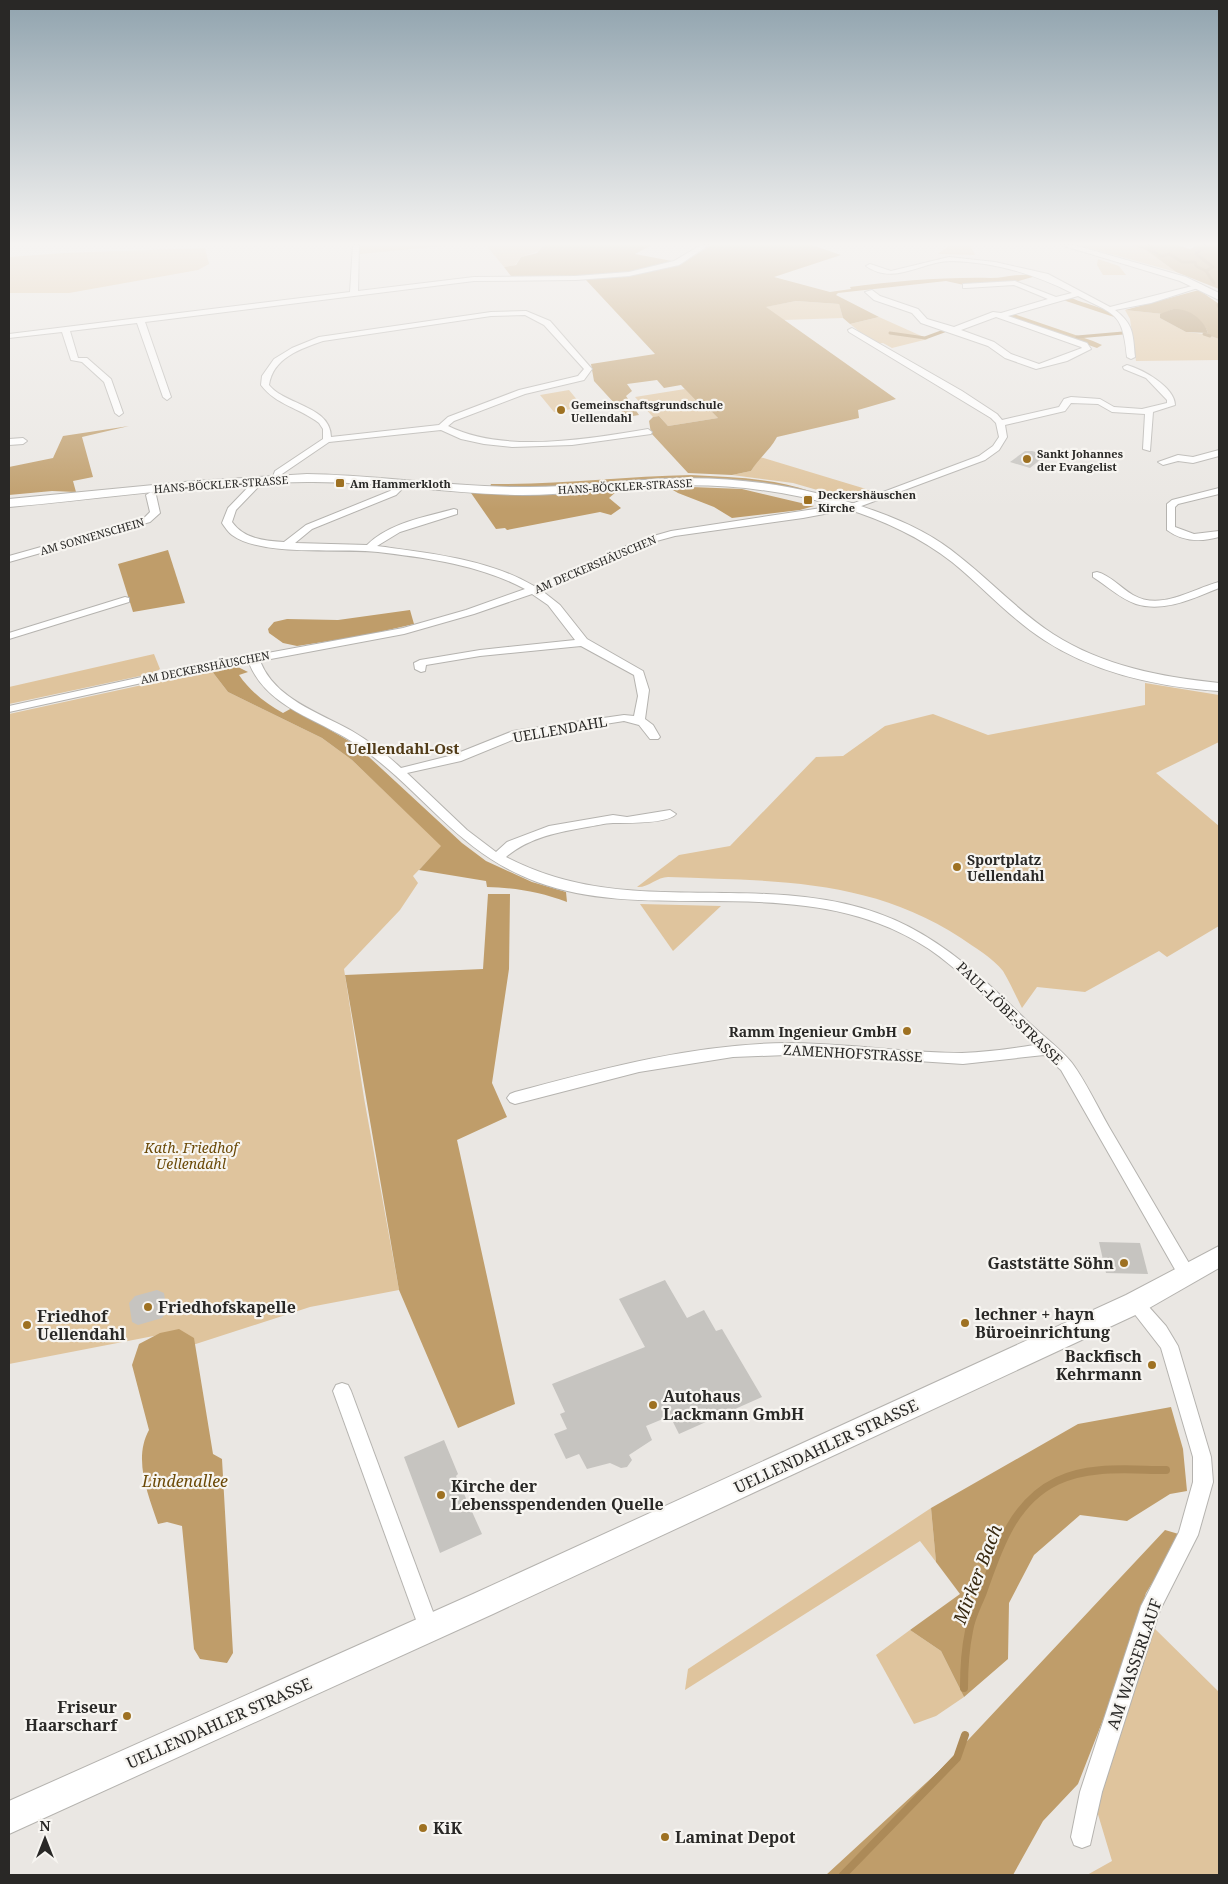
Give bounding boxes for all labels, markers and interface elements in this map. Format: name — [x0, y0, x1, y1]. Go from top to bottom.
place label: Gemeinschaftsgrundschule Uellendahl — [571, 397, 723, 425]
marker: Gemeinschaftsgrundschule Uellendahl — [555, 404, 567, 416]
place label: Sankt Johannes der Evangelist — [1037, 446, 1123, 474]
marker: Sankt Johannes der Evangelist — [1021, 453, 1033, 465]
street label: HANS-BÖCKLER-STRASSE — [153, 472, 289, 496]
street label: HANS-BÖCKLER-STRASSE — [557, 475, 693, 497]
place label: Am Hammerkloth — [350, 476, 451, 491]
marker: Am Hammerkloth — [334, 477, 346, 489]
place label: Deckershäuschen Kirche — [818, 487, 917, 515]
marker: Deckershäuschen Kirche — [802, 494, 814, 506]
street label: AM SONNENSCHEIN — [38, 514, 146, 558]
street label: AM DECKERSHÄUSCHEN — [532, 531, 659, 597]
street label: AM DECKERSHÄUSCHEN — [139, 647, 271, 687]
street label: UELLENDAHL — [511, 711, 609, 747]
district label: Uellendahl-Ost — [347, 738, 459, 758]
place label: Sportplatz Uellendahl — [967, 850, 1044, 885]
marker: Sportplatz Uellendahl — [951, 861, 963, 873]
street label: PAUL-LÖBE-STRASSE — [953, 957, 1067, 1069]
place label: Ramm Ingenieur GmbH — [729, 1022, 898, 1041]
marker: Ramm Ingenieur GmbH — [901, 1025, 913, 1037]
street label: ZAMENHOFSTRASSE — [783, 1040, 923, 1066]
park label: Kath. Friedhof Uellendahl — [143, 1138, 240, 1173]
place label: Gaststätte Söhn — [987, 1252, 1114, 1274]
marker: Gaststätte Söhn — [1118, 1257, 1130, 1269]
place label: Friedhofskapelle — [158, 1296, 296, 1318]
marker: Friedhofskapelle — [142, 1301, 154, 1313]
place label: lechner + hayn Büroeinrichtung — [975, 1303, 1110, 1343]
place label: Friedhof Uellendahl — [37, 1305, 126, 1345]
marker: lechner + hayn Büroeinrichtung — [959, 1317, 971, 1329]
marker: Friedhof Uellendahl — [21, 1319, 33, 1331]
place label: Backfisch Kehrmann — [1056, 1345, 1142, 1385]
marker: Backfisch Kehrmann — [1146, 1359, 1158, 1371]
place label: Autohaus Lackmann GmbH — [663, 1385, 804, 1425]
street label: UELLENDAHLER STRASSE — [730, 1394, 922, 1498]
marker: Autohaus Lackmann GmbH — [647, 1399, 659, 1411]
park label: Lindenallee — [141, 1470, 228, 1492]
place label: Kirche der Lebensspendenden Quelle — [451, 1475, 664, 1515]
marker: Kirche der Lebensspendenden Quelle — [435, 1489, 447, 1501]
water label: Mirker Bach — [947, 1521, 1007, 1628]
street label: AM WASSERLAUF — [1101, 1596, 1167, 1732]
street label: UELLENDAHLER STRASSE — [123, 1672, 315, 1774]
place label: Friseur Haarscharf — [25, 1696, 118, 1736]
marker: Friseur Haarscharf — [121, 1710, 133, 1722]
north arrow — [20, 1814, 70, 1864]
text: N — [39, 1816, 51, 1835]
place label: KiK — [433, 1817, 462, 1839]
marker: KiK — [417, 1822, 429, 1834]
place label: Laminat Depot — [675, 1826, 796, 1848]
marker: Laminat Depot — [659, 1831, 671, 1843]

